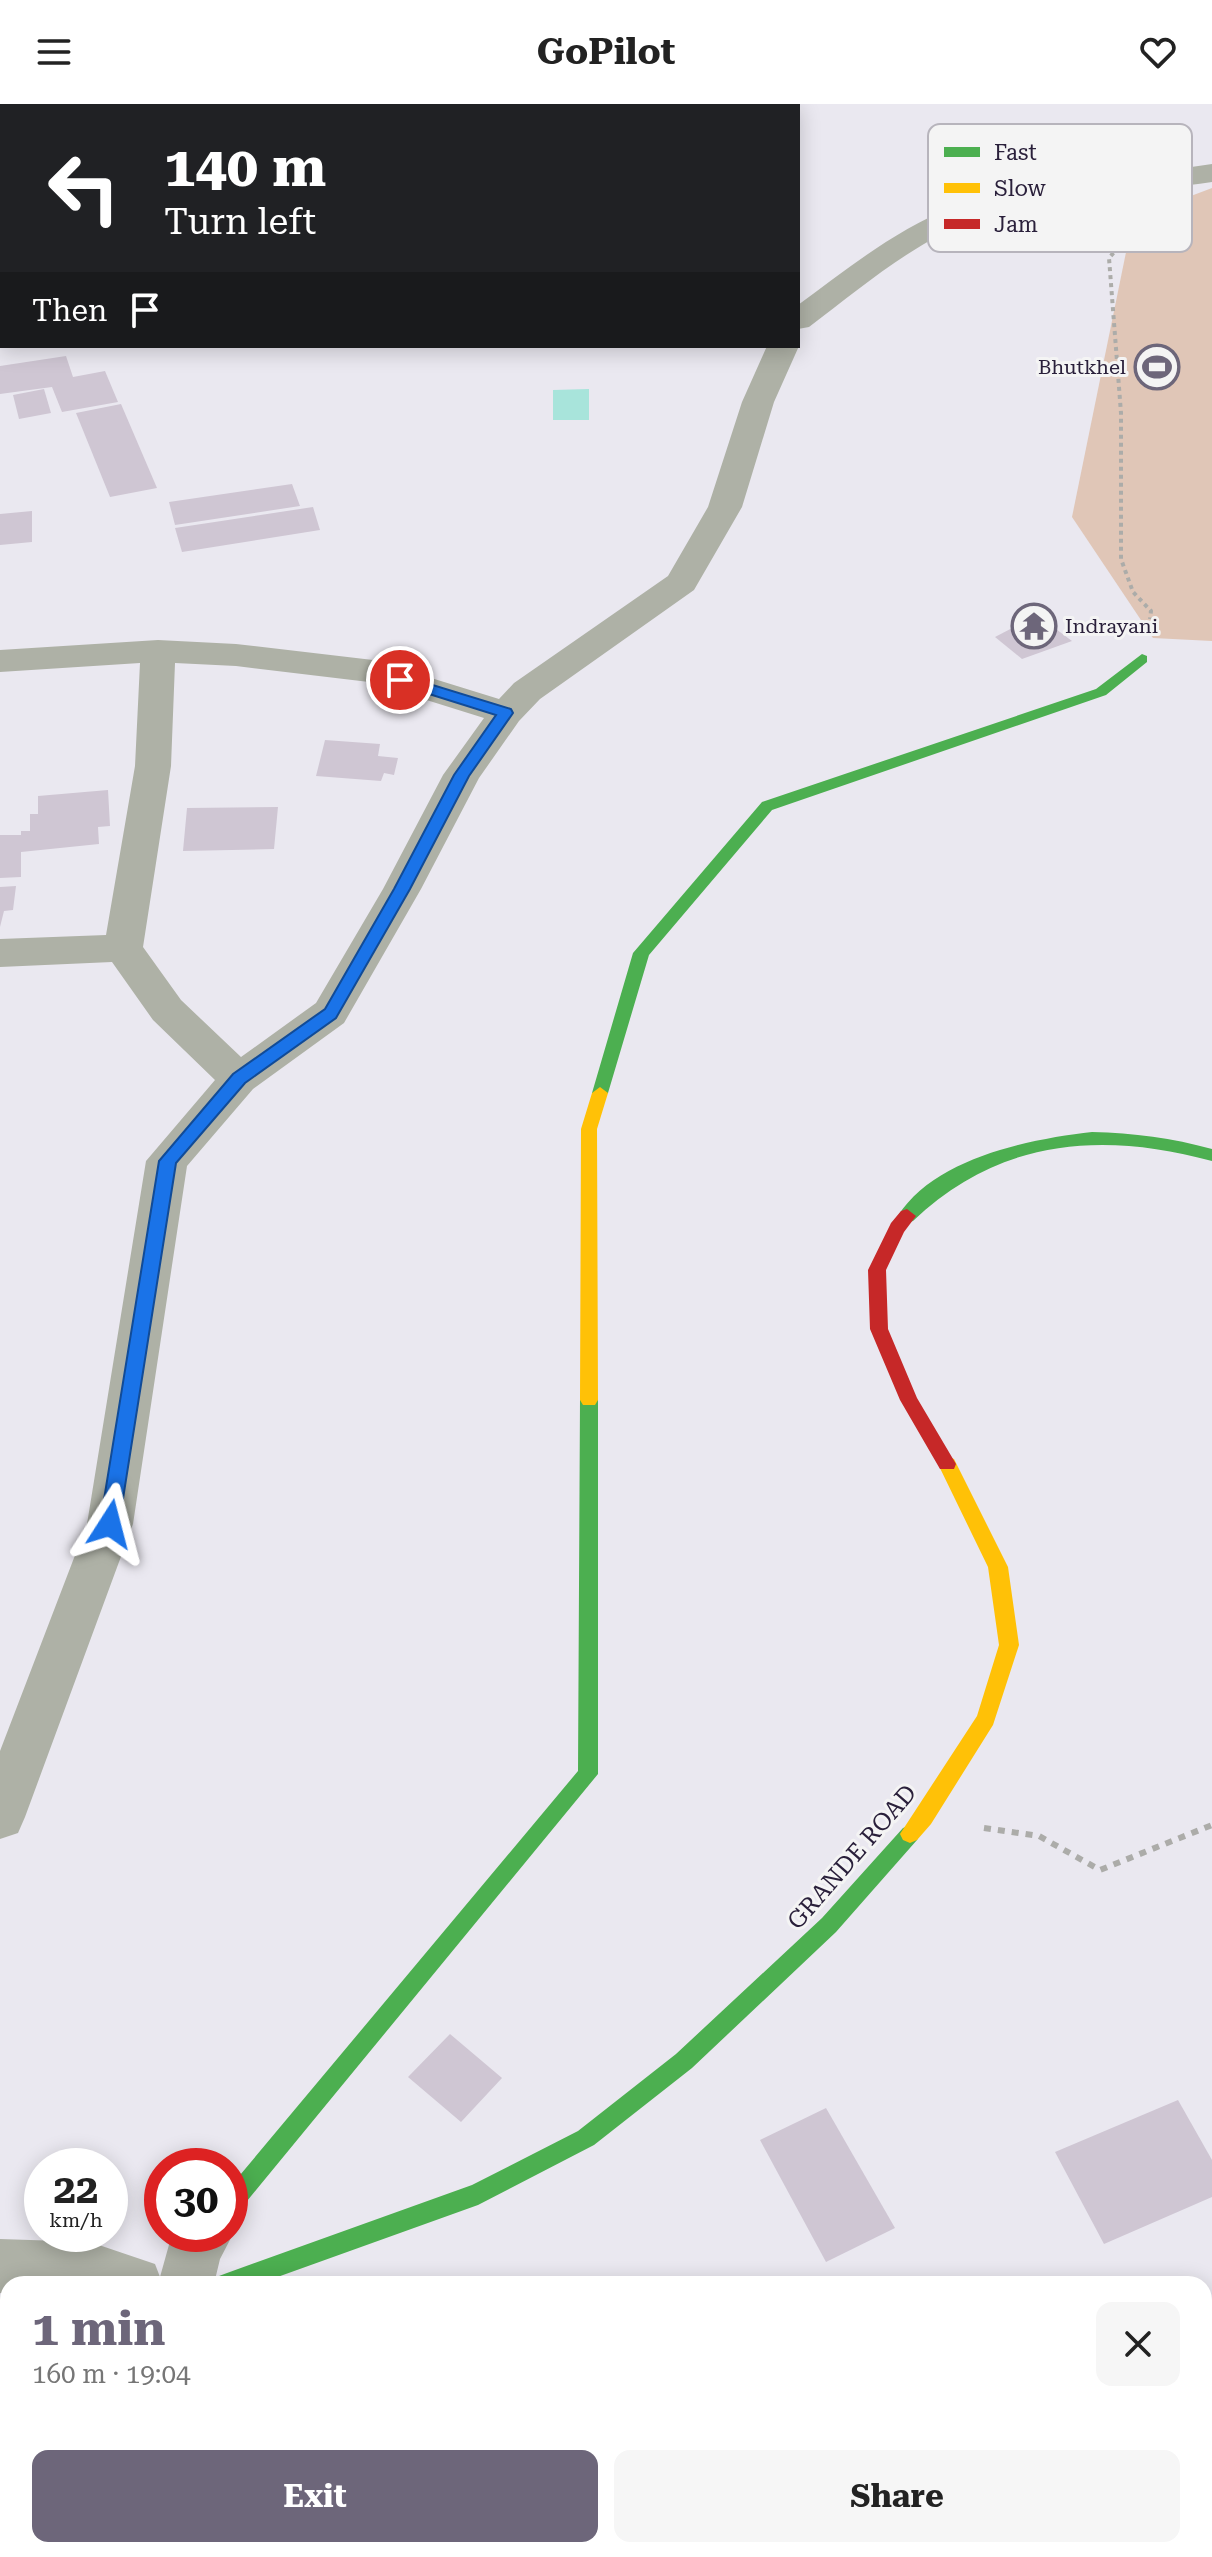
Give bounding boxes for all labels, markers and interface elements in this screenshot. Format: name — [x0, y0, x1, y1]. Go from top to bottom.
icon: menu — [32, 30, 76, 74]
icon: heart — [1136, 30, 1180, 74]
text: GoPilot — [537, 31, 675, 73]
legend — [928, 124, 1192, 252]
text: 140 m — [164, 134, 326, 200]
icon: left — [32, 136, 136, 240]
text: Fast — [994, 140, 1037, 165]
text: Slow — [994, 176, 1047, 201]
text: Turn left — [164, 201, 316, 243]
text: Jam — [994, 212, 1038, 237]
icon: arrive — [123, 288, 167, 332]
text: Then — [32, 293, 107, 328]
sports icon: Bhutkhel — [1133, 343, 1181, 391]
place label: Bhutkhel — [1038, 355, 1126, 379]
temple icon: Indrayani — [1010, 602, 1058, 650]
place label: Indrayani — [1065, 614, 1158, 638]
pin — [366, 646, 434, 714]
icon: arrive — [378, 658, 422, 702]
position arrow — [68, 1482, 152, 1566]
street label: GRANDE ROAD — [782, 1779, 922, 1935]
speed limit sign: 30 — [144, 2148, 248, 2252]
text: 22 — [54, 2166, 98, 2213]
text: km/h — [49, 2208, 103, 2232]
text: 1 min — [32, 2301, 165, 2357]
button: close — [1096, 2302, 1180, 2386]
text: 160 m · 19:04 — [32, 2359, 191, 2389]
button: Exit — [32, 2450, 598, 2542]
button: Share — [614, 2450, 1180, 2542]

